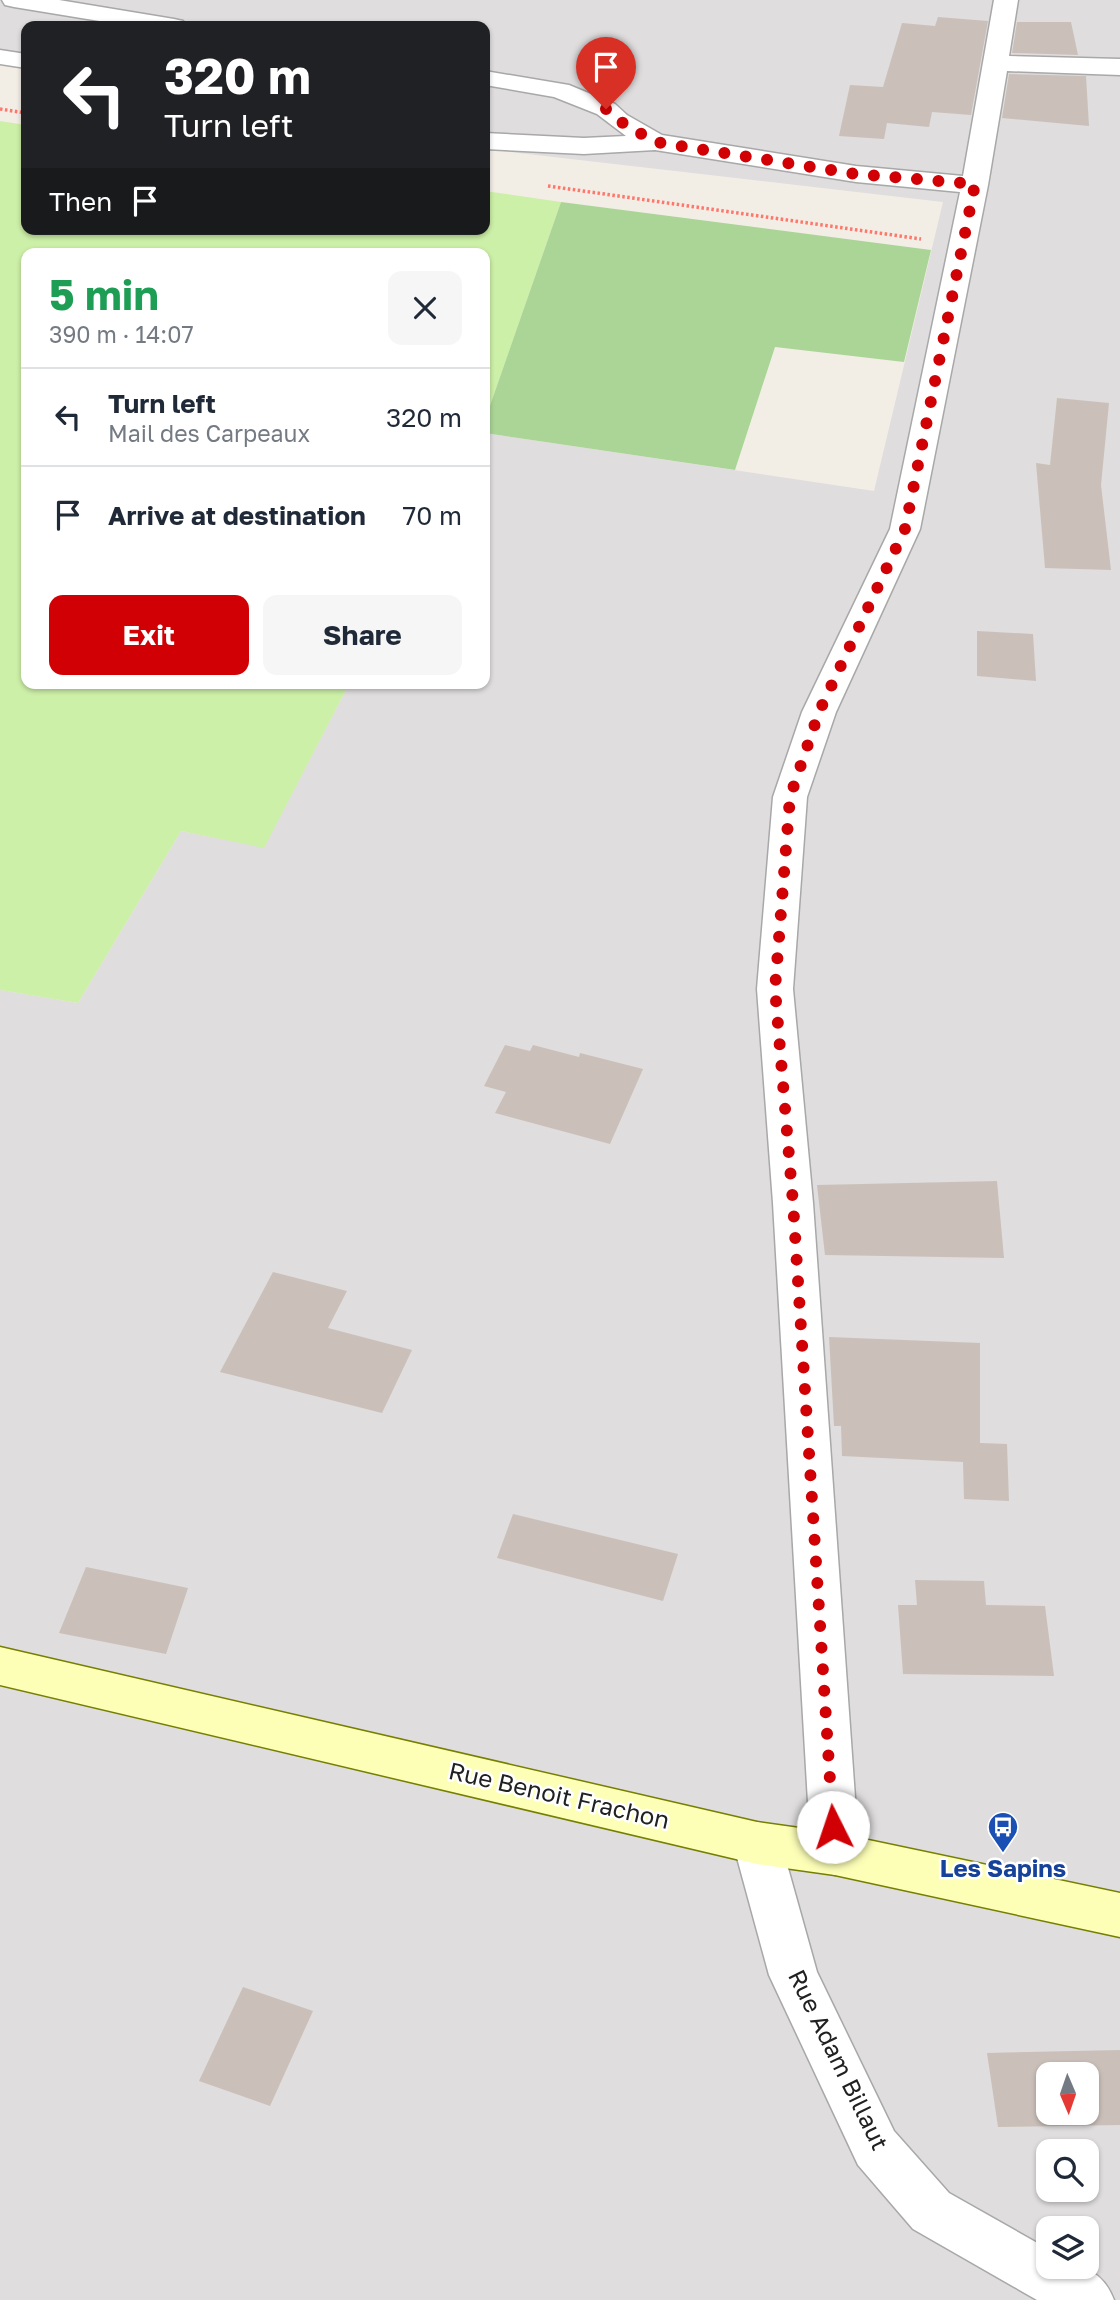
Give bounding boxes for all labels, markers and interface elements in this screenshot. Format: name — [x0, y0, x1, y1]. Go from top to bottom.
pin — [576, 37, 636, 109]
text: 320 m — [164, 46, 311, 105]
icon: arrive — [587, 48, 625, 86]
icon: left — [49, 49, 140, 140]
text: Turn left — [164, 106, 293, 144]
icon: arrive — [126, 182, 164, 220]
text: Then — [49, 186, 112, 217]
text: 5 min — [49, 269, 159, 319]
button: close — [388, 271, 462, 345]
text: 390 m · 14:07 — [49, 320, 194, 348]
text: Turn left — [108, 388, 216, 419]
icon: left — [49, 398, 87, 436]
text: 320 m — [386, 402, 462, 433]
text: Mail des Carpeaux — [108, 419, 310, 447]
icon: arrive — [49, 496, 87, 534]
text: Arrive at destination — [108, 500, 366, 531]
text: 70 m — [403, 500, 462, 531]
button: Exit — [49, 595, 249, 675]
button: Share — [263, 595, 462, 675]
street label: Rue Benoit Frachon — [446, 1755, 672, 1834]
position arrow — [796, 1790, 870, 1864]
bus stop icon: Les Sapins — [986, 1810, 1020, 1854]
place label: Les Sapins — [940, 1853, 1066, 1882]
street label: Rue Adam Billaut — [783, 1964, 896, 2154]
north arrow — [1036, 2062, 1099, 2124]
map controls — [1036, 2062, 1099, 2279]
button: search — [1036, 2139, 1099, 2202]
button: layers — [1036, 2216, 1099, 2279]

